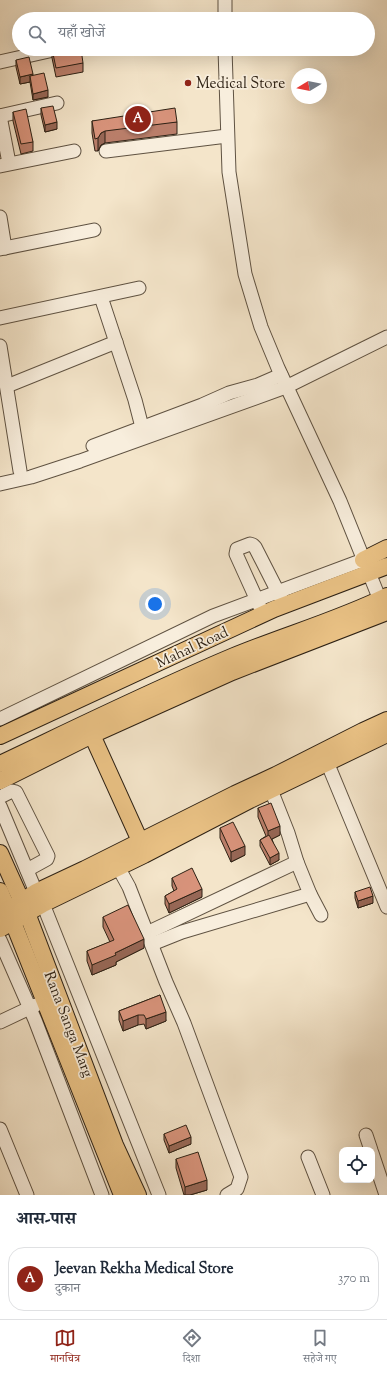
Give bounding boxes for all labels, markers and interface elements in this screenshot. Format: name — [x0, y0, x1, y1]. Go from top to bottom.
search box — [12, 12, 375, 56]
icon: search — [26, 23, 48, 45]
text: यहाँ खोजें — [58, 23, 105, 44]
north arrow — [291, 68, 327, 104]
place label: Medical Store — [196, 74, 285, 95]
marker: Medical Store — [183, 78, 193, 88]
pin: A — [125, 104, 151, 134]
your location — [145, 594, 165, 614]
street label: Mahal Road — [153, 622, 233, 674]
street label: Rana Sanga Marg — [38, 968, 97, 1081]
map controls — [339, 1147, 375, 1183]
button: locate — [339, 1147, 375, 1183]
text: आस-पास — [16, 1208, 76, 1232]
text: Jeevan Rekha Medical Store — [55, 1259, 233, 1280]
text: A — [25, 1270, 35, 1288]
text: 370 m — [338, 1270, 370, 1288]
text: दुकान — [55, 1280, 80, 1298]
tab: मानचित्र — [50, 1327, 80, 1369]
tab: दिशा — [181, 1327, 203, 1369]
tab: सहेजे गए — [303, 1327, 337, 1369]

